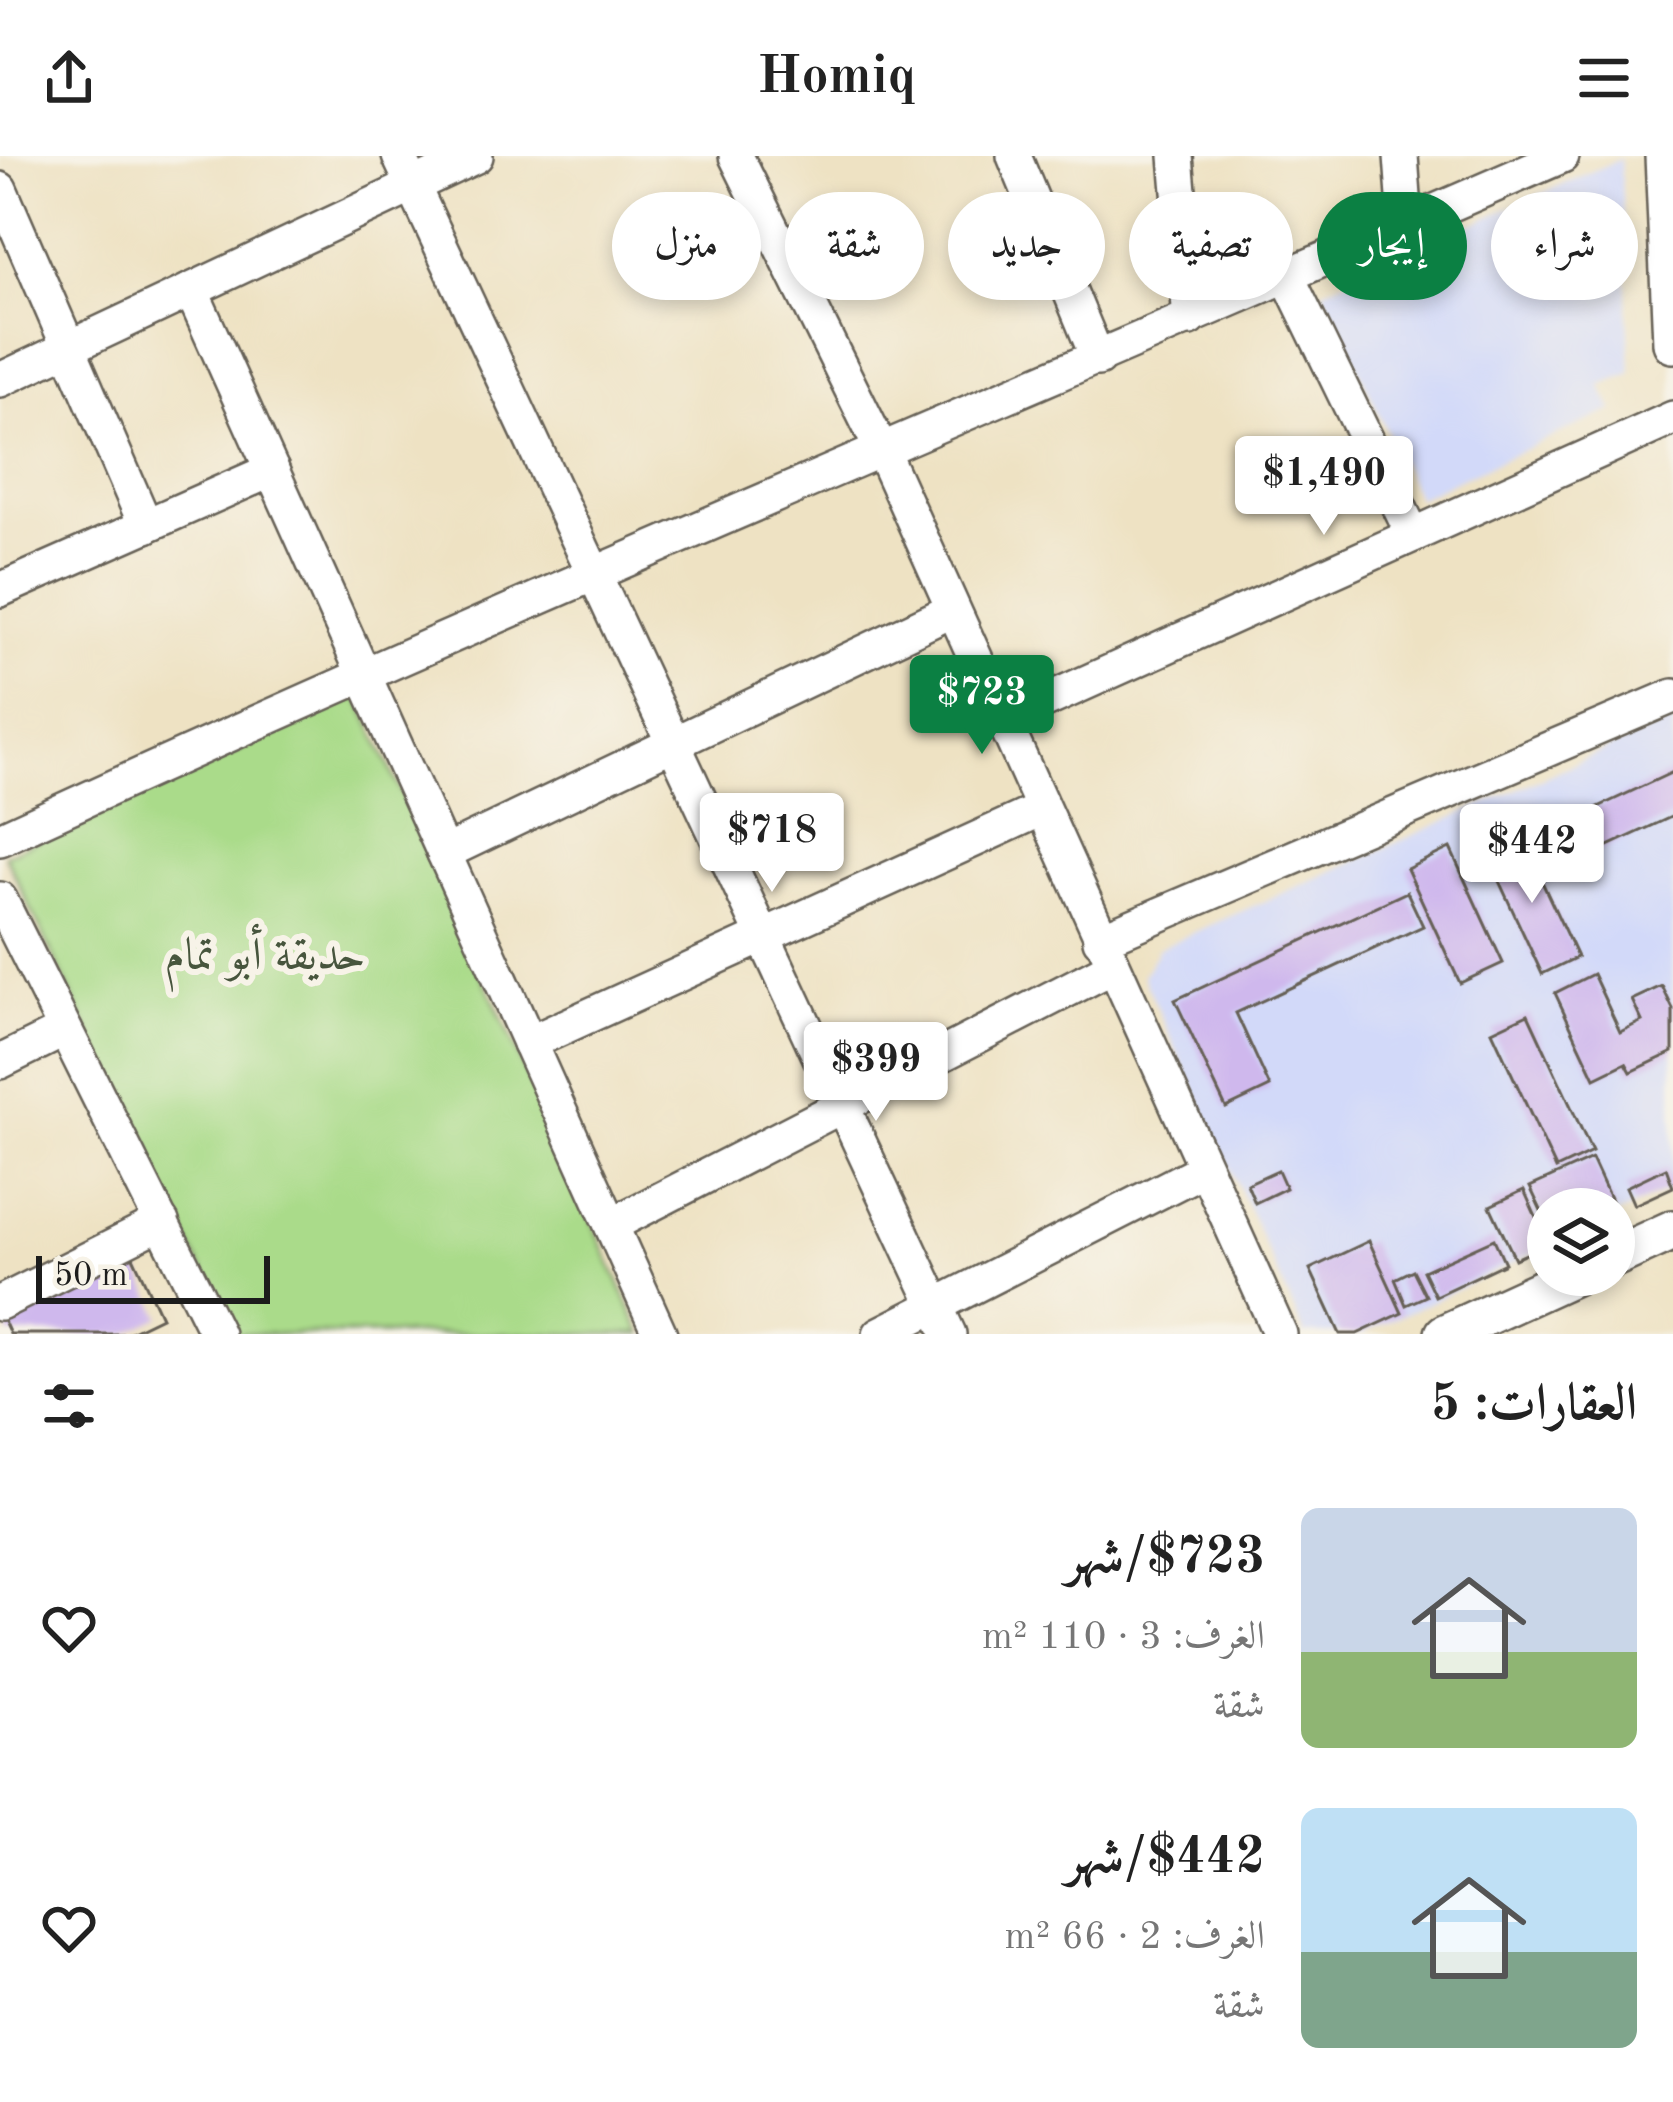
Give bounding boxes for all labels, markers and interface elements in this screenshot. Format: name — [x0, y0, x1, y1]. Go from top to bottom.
icon: share — [36, 45, 102, 111]
icon: menu — [1571, 45, 1637, 111]
text: Homiq — [757, 51, 916, 105]
chip: منزل — [612, 192, 761, 300]
chip: شقة — [785, 192, 924, 300]
chip: جديد — [948, 192, 1105, 300]
chip: تصفية — [1129, 192, 1293, 300]
chip: إيجار — [1317, 192, 1467, 300]
chip: شراء — [1491, 192, 1638, 300]
pin: $1,490 — [1226, 436, 1422, 538]
text: $1,490 — [1262, 455, 1386, 494]
pin: $723 — [911, 655, 1053, 757]
text: $723 — [937, 674, 1027, 713]
pin: $718 — [701, 793, 843, 895]
pin: $442 — [1461, 804, 1603, 906]
text: $718 — [727, 812, 817, 851]
text: $442 — [1487, 823, 1577, 862]
park label: حديقة أبو تمام — [164, 923, 366, 993]
pin: $399 — [805, 1022, 947, 1124]
text: $399 — [831, 1041, 921, 1080]
map controls — [1527, 1188, 1635, 1296]
button: layers — [1527, 1188, 1635, 1296]
scale bar — [36, 1250, 270, 1303]
text: 50 m — [54, 1260, 128, 1293]
icon: filters — [36, 1373, 102, 1439]
text: العقارات: 5 — [1431, 1380, 1637, 1431]
text: $723/شهر — [1065, 1533, 1265, 1584]
icon: home — [1397, 1556, 1541, 1700]
icon: heart — [36, 1595, 102, 1661]
text: الغرف: 3 · 110 m² — [982, 1618, 1265, 1657]
text: شقة — [1213, 1687, 1265, 1726]
text: $442/شهر — [1065, 1833, 1265, 1884]
icon: home — [1397, 1856, 1541, 2000]
icon: heart — [36, 1895, 102, 1961]
text: الغرف: 2 · 66 m² — [1005, 1918, 1265, 1957]
text: شقة — [1213, 1987, 1265, 2026]

